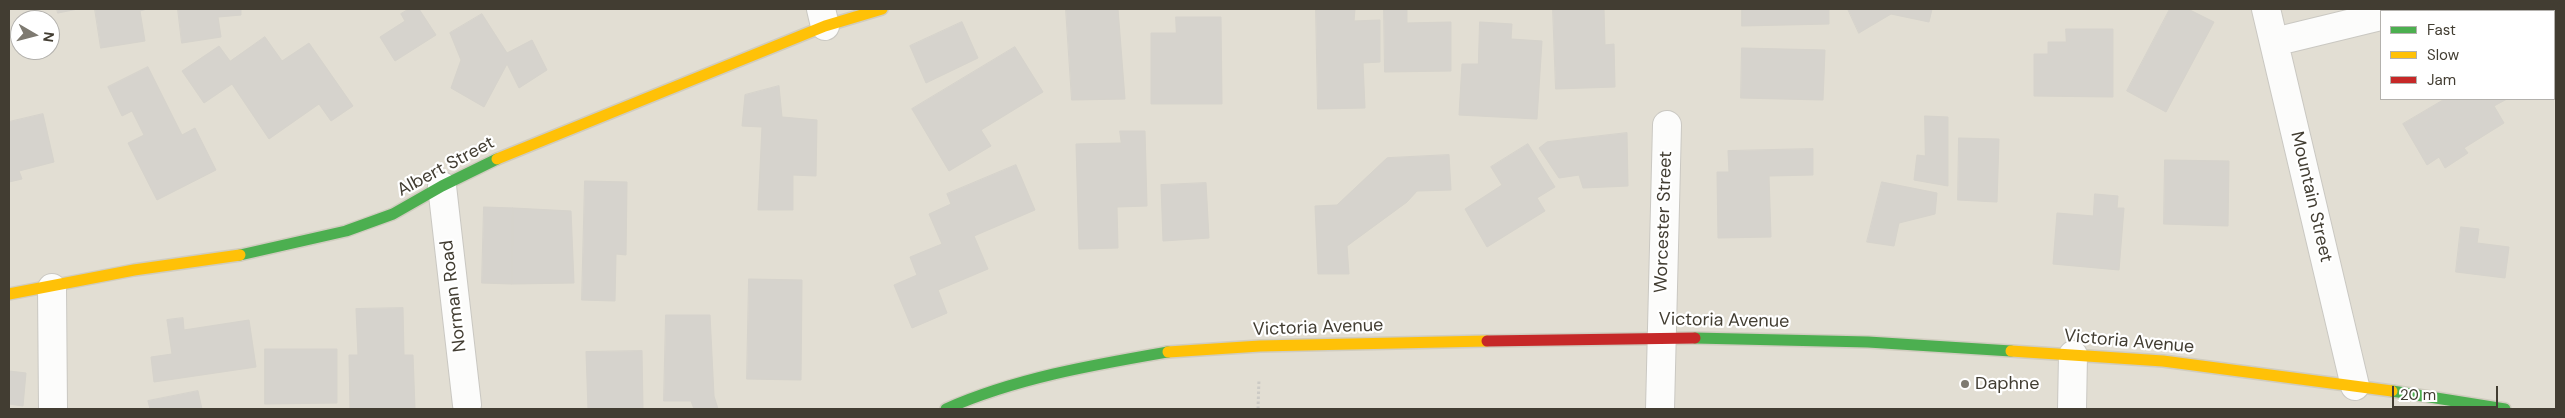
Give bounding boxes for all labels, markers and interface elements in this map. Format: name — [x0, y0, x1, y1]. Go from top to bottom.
north arrow — [10, 10, 60, 60]
legend — [2380, 10, 2555, 100]
text: Fast — [2427, 20, 2456, 40]
text: N — [39, 31, 58, 43]
text: Slow — [2427, 45, 2459, 65]
text: Jam — [2427, 70, 2456, 90]
street label: Mountain Street — [2285, 129, 2337, 265]
street label: Albert Street — [394, 132, 498, 202]
street label: Worcester Street — [1651, 151, 1677, 293]
street label: Norman Road — [436, 239, 472, 353]
street label: Victoria Avenue — [1659, 309, 1789, 333]
street label: Victoria Avenue — [1252, 315, 1384, 341]
street label: Victoria Avenue — [2063, 326, 2195, 358]
place label: Daphne — [1975, 373, 2039, 395]
scale bar — [2395, 376, 2501, 408]
marker: Daphne — [1959, 378, 1971, 390]
text: 20 m — [2400, 385, 2436, 405]

